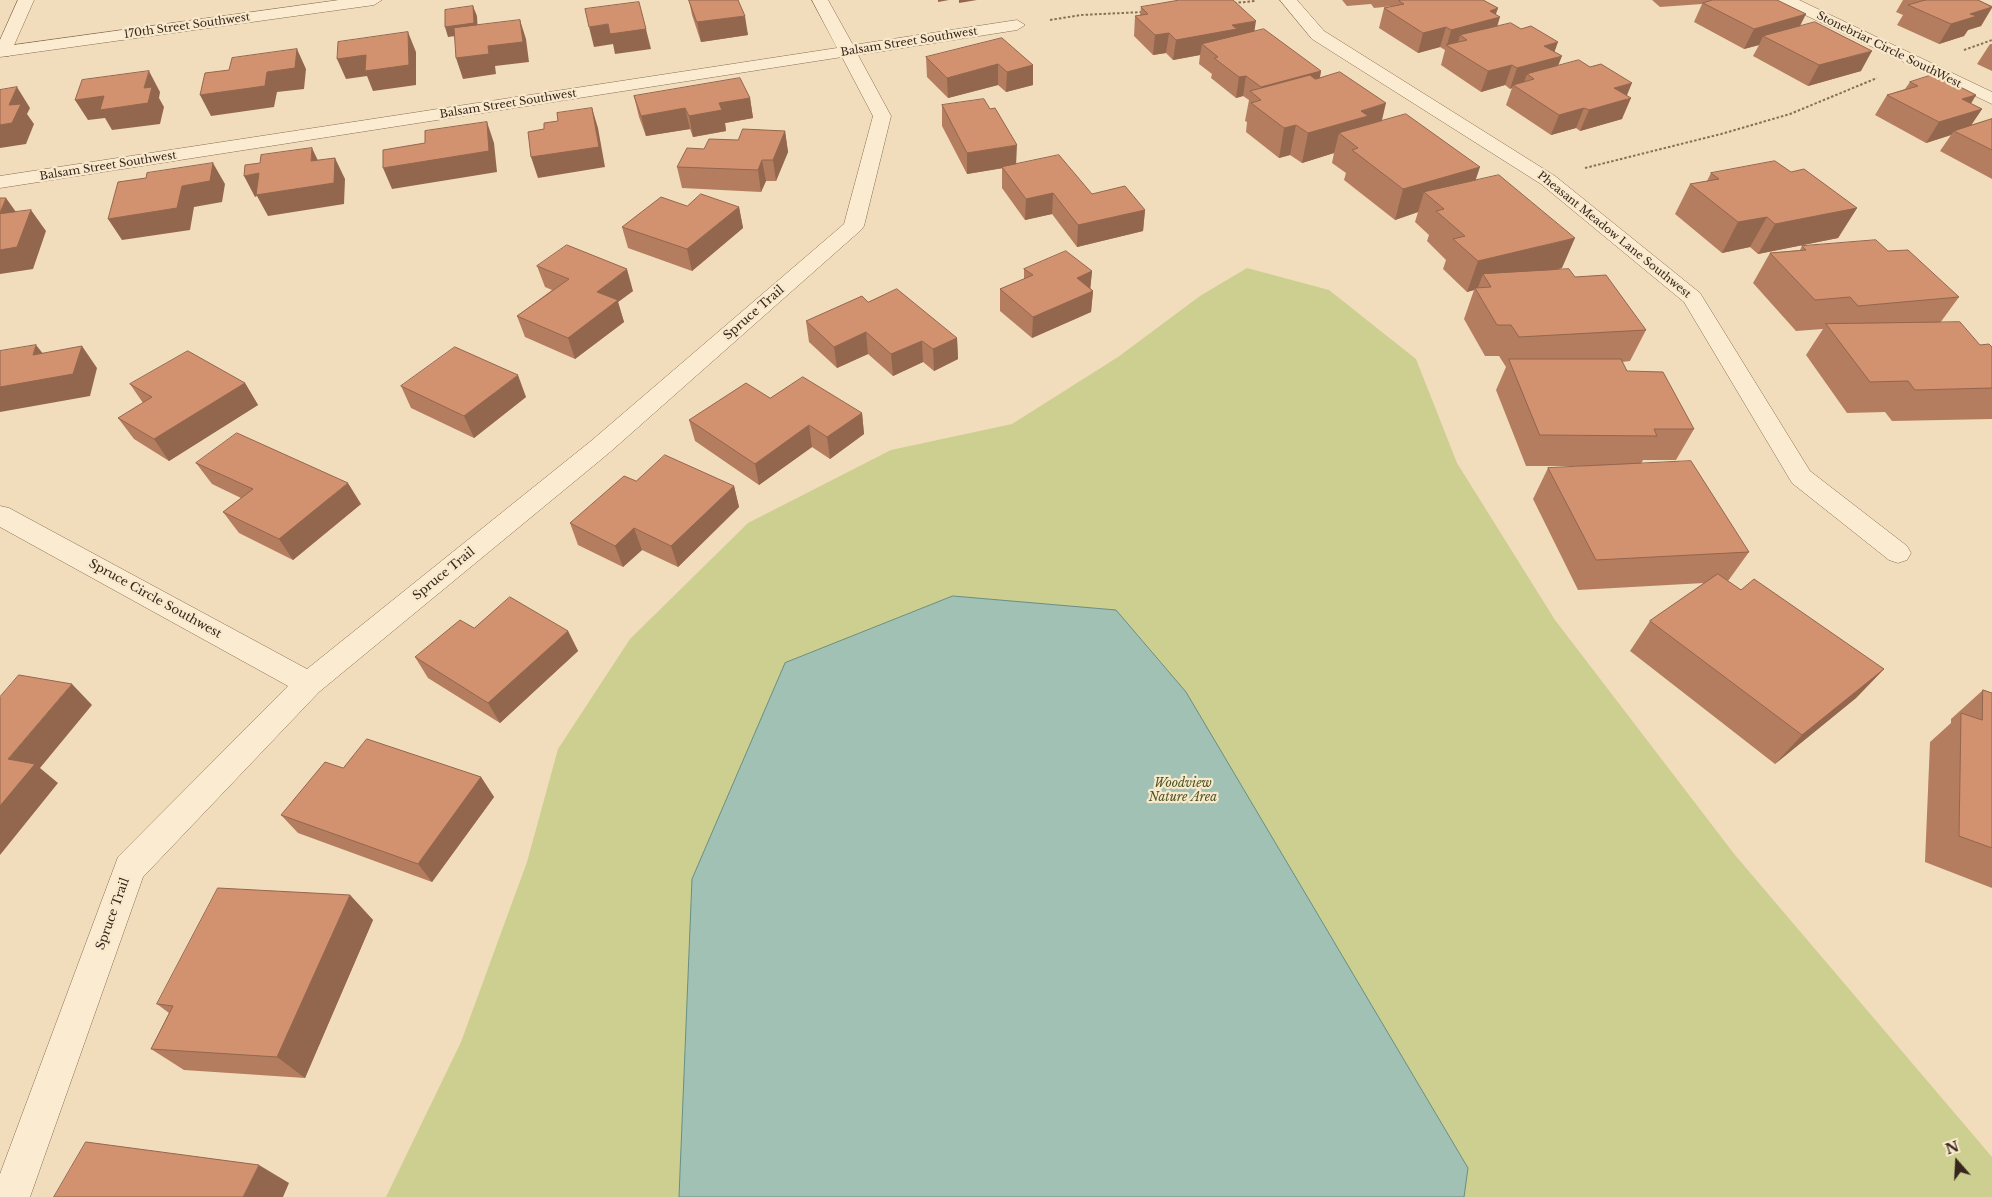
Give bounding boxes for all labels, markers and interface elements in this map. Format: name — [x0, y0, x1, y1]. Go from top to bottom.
street label: Stonebriar Circle SouthWest — [1814, 9, 1964, 91]
street label: 170th Street Southwest — [123, 11, 251, 41]
street label: Balsam Street Southwest — [840, 25, 978, 59]
street label: Balsam Street Southwest — [439, 87, 577, 121]
street label: Balsam Street Southwest — [39, 149, 177, 183]
street label: Pheasant Meadow Lane Southwest — [1535, 169, 1693, 301]
street label: Spruce Trail — [721, 283, 787, 343]
street label: Spruce Trail — [410, 545, 478, 603]
street label: Spruce Circle Southwest — [86, 556, 224, 642]
park label: Woodview Nature Area — [1149, 777, 1217, 805]
street label: Spruce Trail — [93, 876, 133, 952]
north arrow — [1932, 1137, 1982, 1187]
text: N — [1943, 1137, 1961, 1158]

